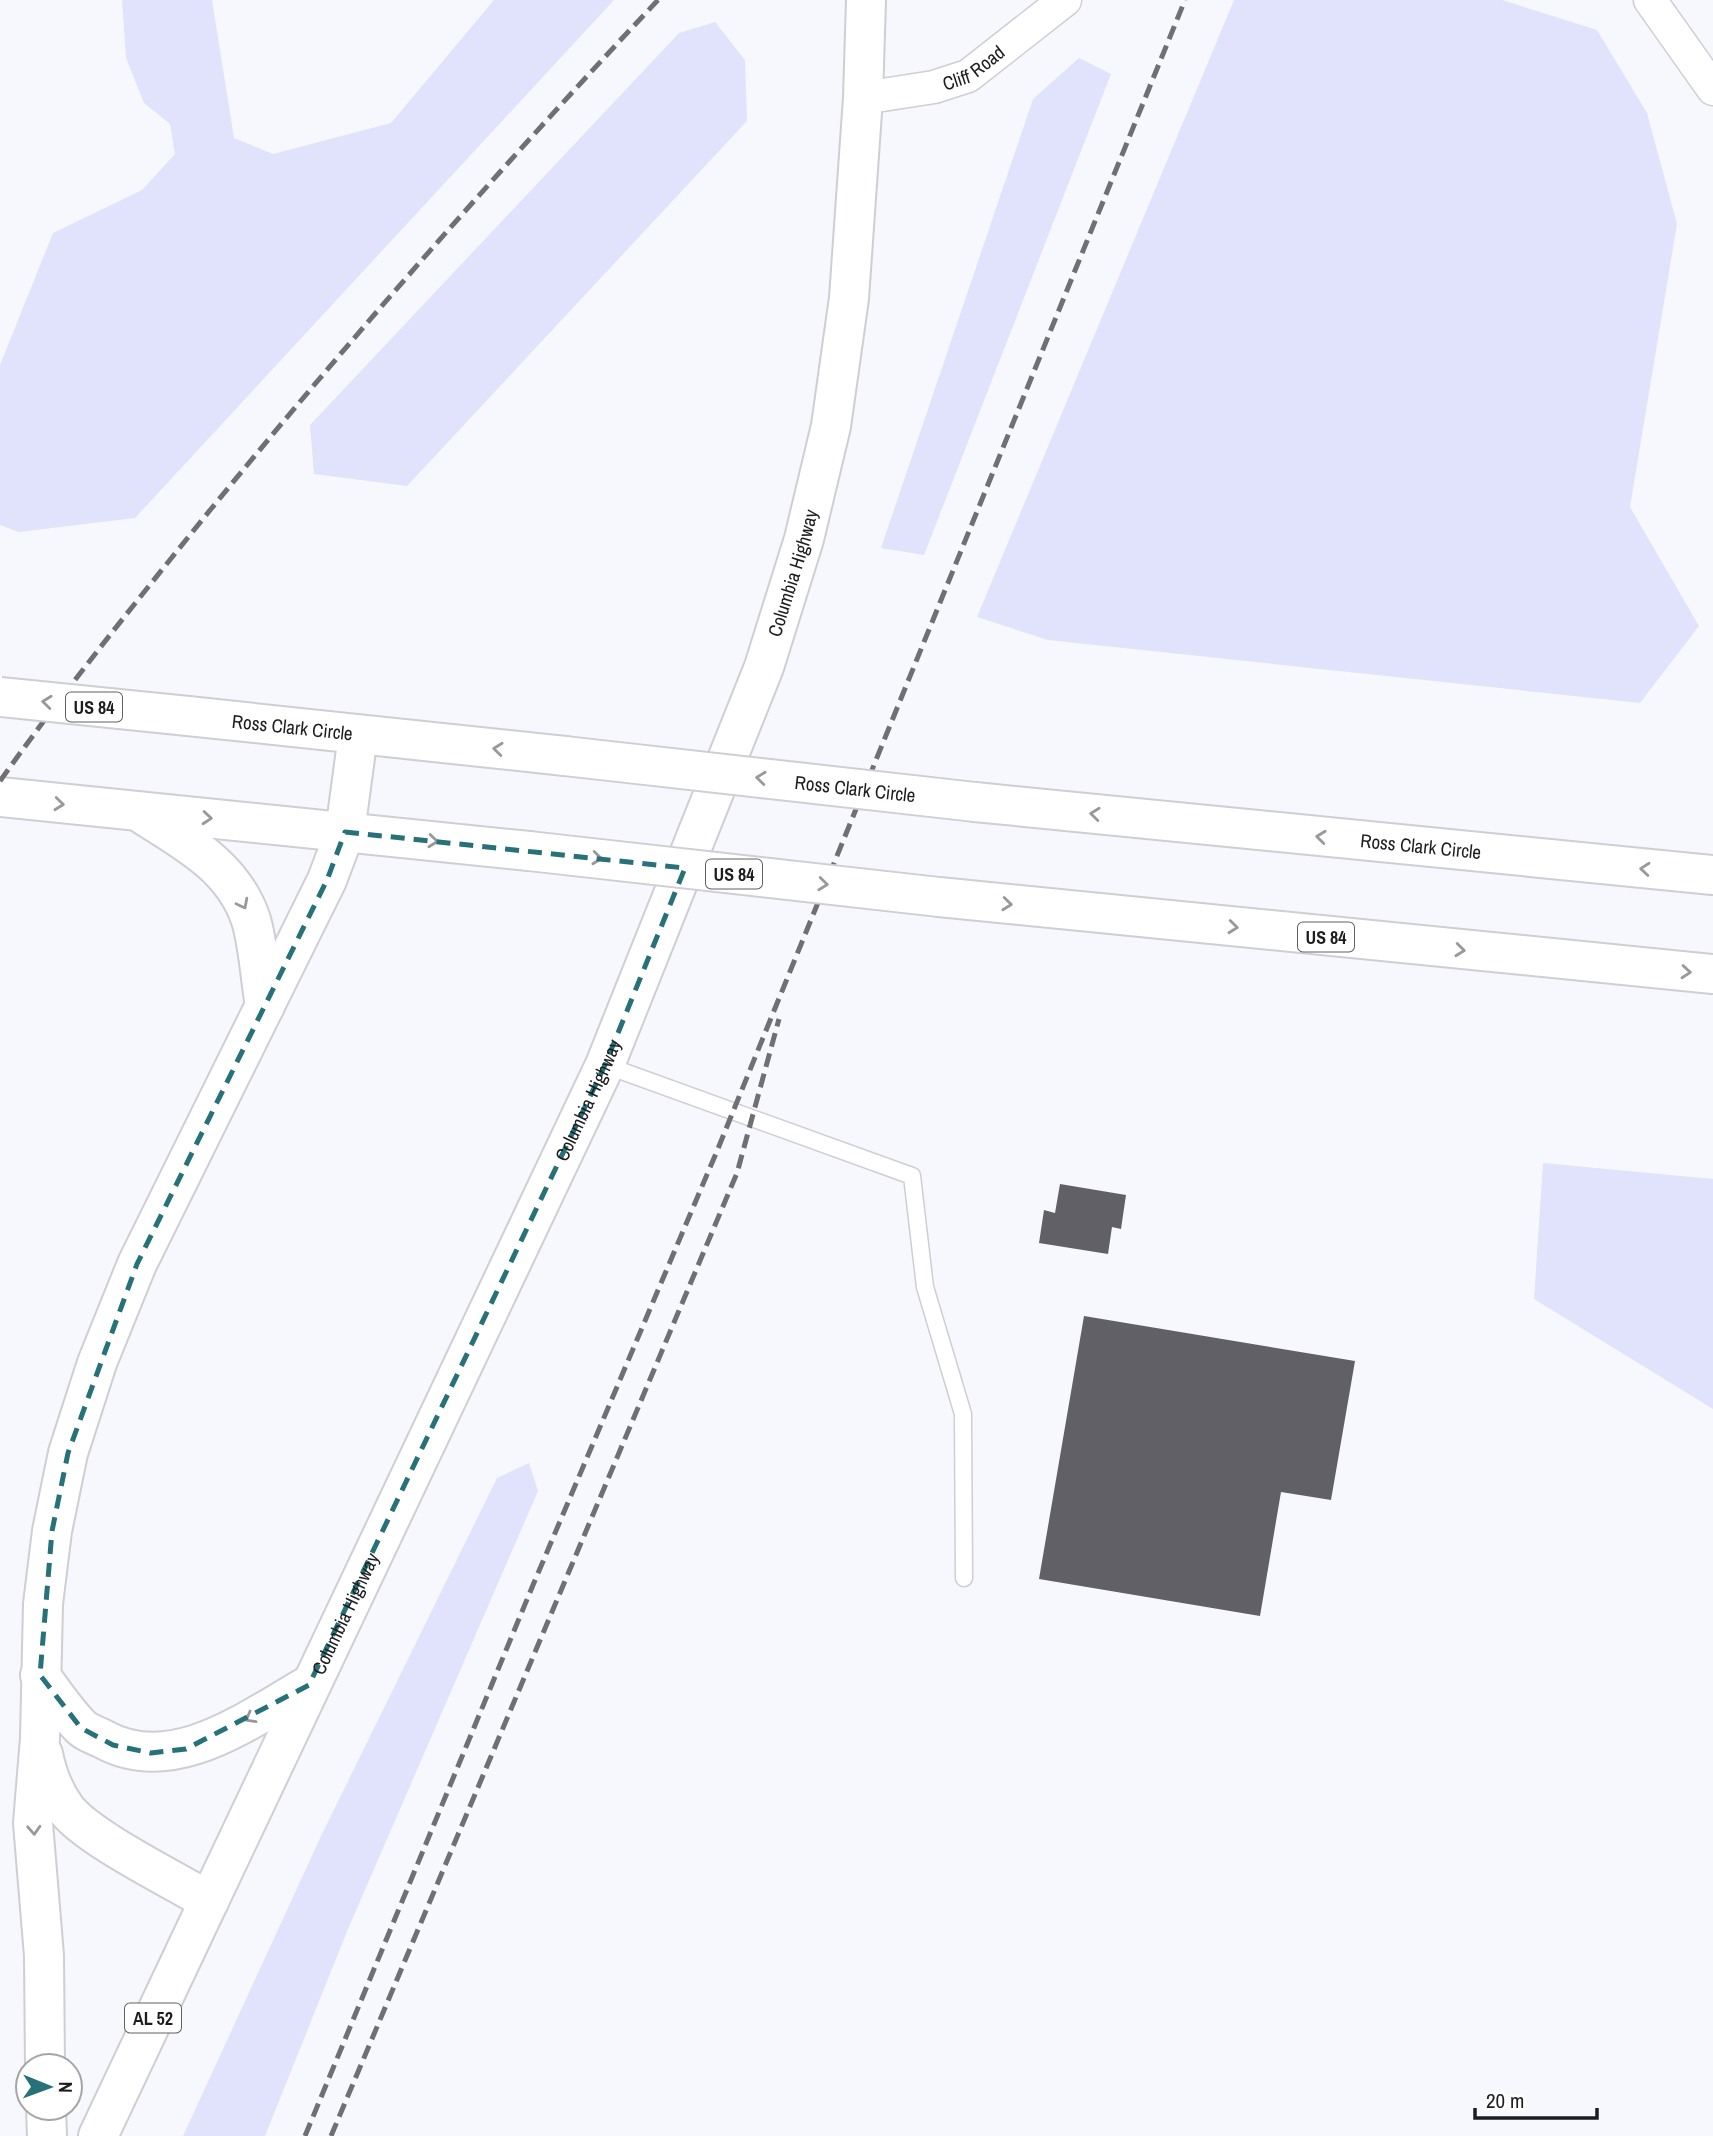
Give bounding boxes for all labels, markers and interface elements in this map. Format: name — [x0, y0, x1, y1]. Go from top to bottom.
street label: Cliff Road — [939, 39, 1010, 96]
street label: Columbia Highway — [761, 506, 824, 640]
road number: US 84 — [66, 692, 122, 722]
one-way arrow — [41, 694, 53, 709]
street label: Ross Clark Circle — [231, 708, 354, 746]
one-way arrow — [492, 742, 503, 757]
street label: Ross Clark Circle — [793, 769, 917, 808]
one-way arrow — [756, 771, 767, 786]
one-way arrow — [53, 796, 65, 811]
one-way arrow — [1089, 807, 1100, 822]
one-way arrow — [201, 811, 213, 826]
street label: Ross Clark Circle — [1359, 827, 1482, 865]
one-way arrow — [1315, 830, 1326, 845]
one-way arrow — [428, 833, 439, 848]
one-way arrow — [591, 851, 603, 866]
road number: US 84 — [706, 860, 762, 888]
one-way arrow — [1639, 862, 1650, 877]
one-way arrow — [817, 877, 829, 892]
one-way arrow — [234, 897, 248, 909]
one-way arrow — [1001, 897, 1013, 912]
one-way arrow — [1228, 920, 1239, 935]
road number: US 84 — [1298, 922, 1354, 952]
one-way arrow — [1454, 943, 1466, 958]
one-way arrow — [1681, 964, 1692, 979]
street label: Columbia Highway — [548, 1035, 627, 1165]
street label: Columbia Highway — [305, 1548, 385, 1679]
one-way arrow — [244, 1710, 257, 1723]
one-way arrow — [27, 1825, 42, 1836]
road number: AL 52 — [125, 2004, 181, 2032]
north arrow — [14, 2052, 84, 2122]
scale bar — [1475, 2076, 1598, 2120]
text: N — [53, 2081, 79, 2093]
text: 20 m — [1486, 2086, 1524, 2115]

